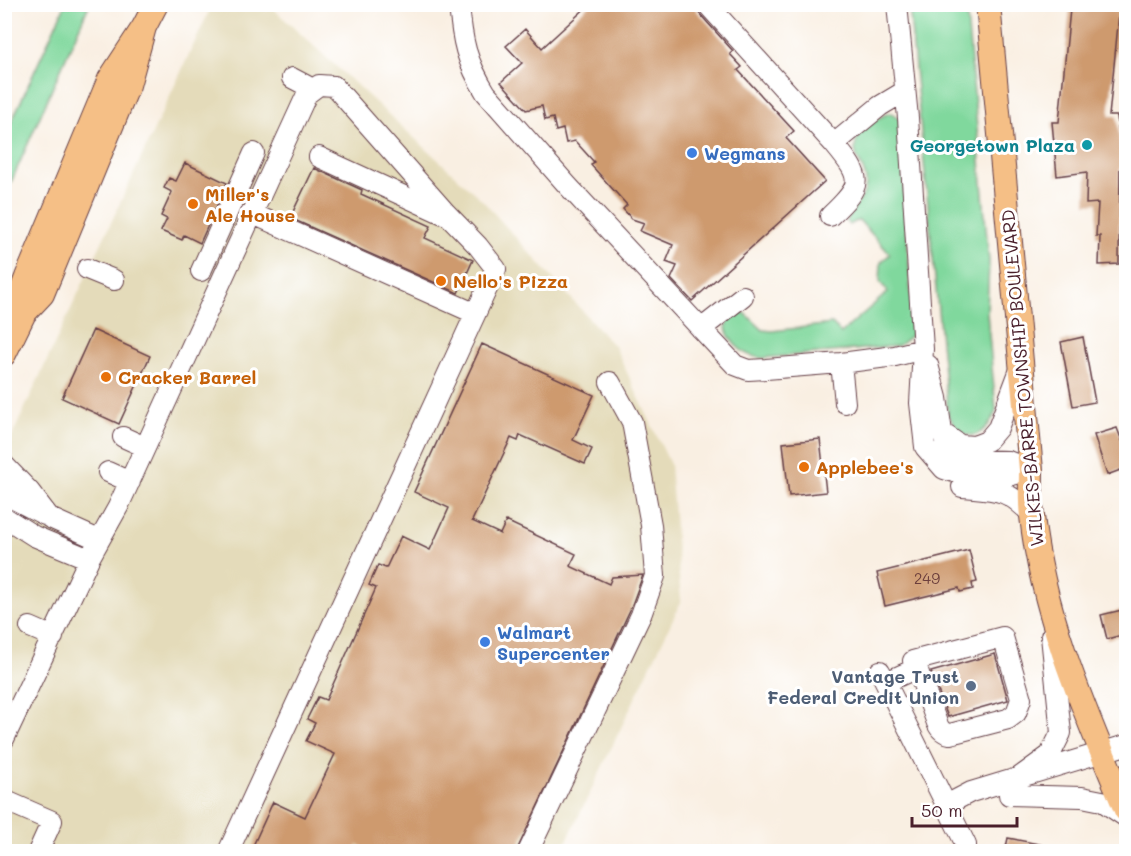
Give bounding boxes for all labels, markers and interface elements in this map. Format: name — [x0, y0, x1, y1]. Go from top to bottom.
place label: Georgetown Plaza — [910, 133, 1075, 157]
marker: Georgetown Plaza — [1080, 138, 1094, 152]
place label: Wegmans — [704, 141, 786, 165]
marker: Wegmans — [685, 146, 699, 160]
place label: Miller's Ale House — [205, 182, 295, 227]
marker: Miller's Ale House — [186, 197, 200, 211]
street label: WILKES-BARRE TOWNSHIP BOULEVARD — [995, 208, 1049, 548]
place label: Nello's Pizza — [453, 269, 568, 293]
marker: Nello's Pizza — [434, 274, 448, 288]
place label: Cracker Barrel — [118, 365, 256, 389]
marker: Cracker Barrel — [99, 370, 113, 384]
place label: Applebee's — [816, 455, 914, 479]
marker: Applebee's — [797, 460, 811, 474]
house number: 249 — [914, 568, 940, 588]
place label: Walmart Supercenter — [497, 620, 610, 665]
marker: Walmart Supercenter — [478, 635, 492, 649]
place label: Vantage Trust Federal Credit Union — [767, 664, 959, 709]
marker: Vantage Trust Federal Credit Union — [964, 679, 978, 693]
scale bar — [912, 790, 1017, 828]
text: 50 m — [921, 798, 963, 822]

